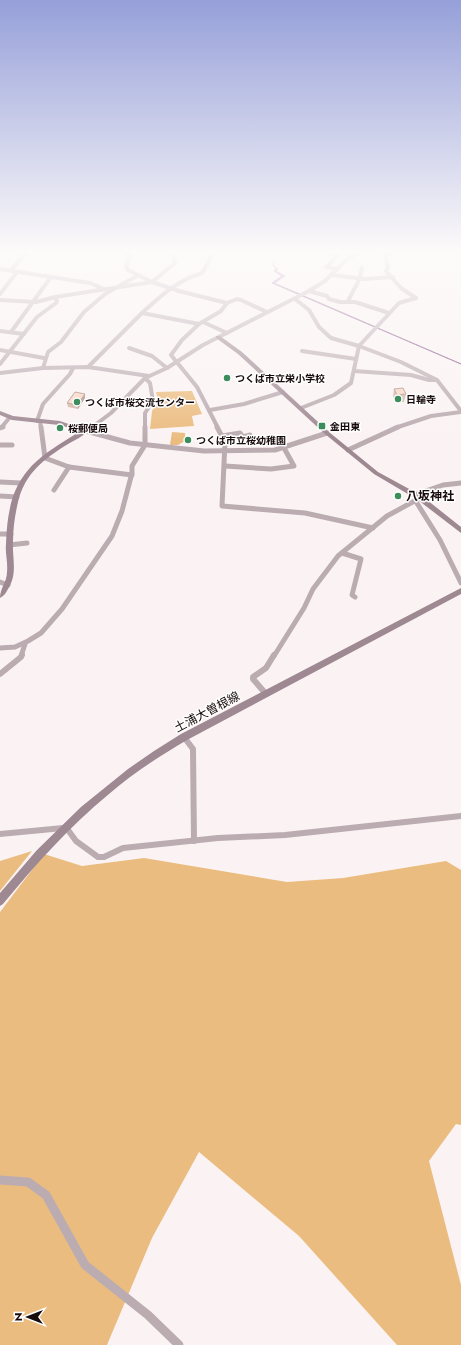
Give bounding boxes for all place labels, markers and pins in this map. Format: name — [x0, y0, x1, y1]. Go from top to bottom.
place label: つくば市立栄小学校 — [235, 371, 325, 386]
marker: つくば市立栄小学校 — [222, 373, 232, 383]
place label: 日輪寺 — [406, 392, 436, 407]
marker: 日輪寺 — [393, 394, 403, 404]
place label: つくば市桜交流センター — [85, 395, 195, 410]
marker: つくば市桜交流センター — [72, 397, 82, 407]
place label: 金田東 — [330, 419, 361, 434]
place label: 桜郵便局 — [68, 421, 108, 436]
marker: 金田東 — [317, 421, 327, 431]
marker: 桜郵便局 — [55, 423, 65, 433]
place label: つくば市立桜幼稚園 — [196, 433, 286, 448]
marker: つくば市立桜幼稚園 — [183, 435, 193, 445]
place label: 八坂神社 — [406, 487, 454, 505]
marker: 八坂神社 — [393, 491, 403, 501]

